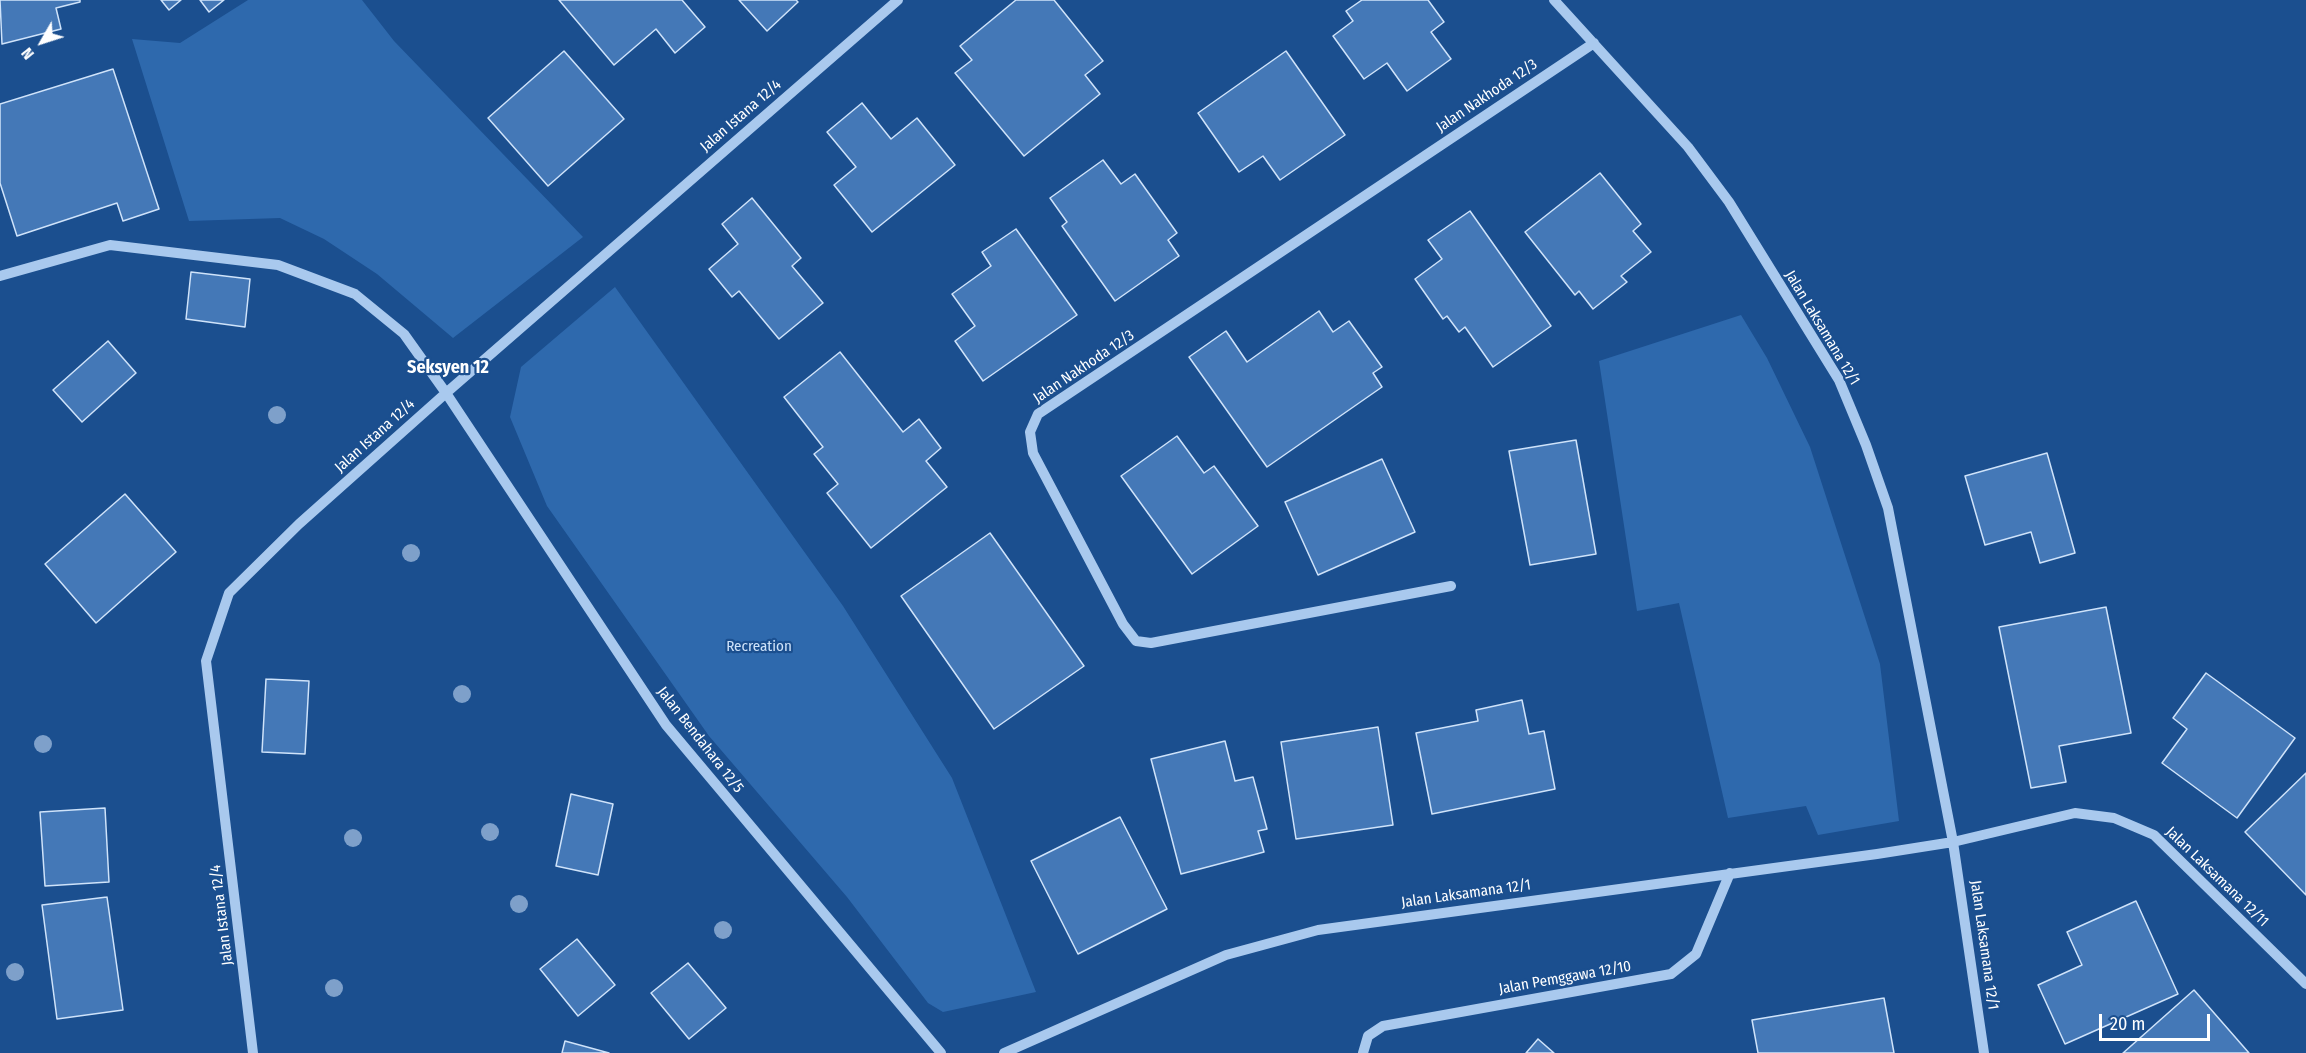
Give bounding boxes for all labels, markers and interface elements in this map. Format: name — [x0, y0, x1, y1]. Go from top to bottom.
north arrow — [12, 12, 72, 72]
text: N — [17, 44, 38, 63]
street label: Jalan Nakhoda 12/3 — [1433, 56, 1541, 136]
street label: Jalan Istana 12/4 — [697, 76, 785, 156]
street label: Jalan Laksamana 12/1 — [1781, 267, 1863, 389]
street label: Jalan Nakhoda 12/3 — [1030, 327, 1138, 407]
district label: Seksyen 12 — [407, 357, 489, 379]
street label: Jalan Istana 12/4 — [331, 395, 419, 477]
park label: Recreation — [726, 638, 792, 656]
street label: Jalan Bendahara 12/5 — [653, 683, 747, 797]
street label: Jalan Laksamana 12/11 — [2162, 823, 2272, 931]
street label: Jalan Istana 12/4 — [207, 864, 237, 966]
street label: Jalan Laksamana 12/1 — [1400, 876, 1532, 912]
street label: Jalan Laksamana 12/1 — [1966, 879, 2002, 1011]
street label: Jalan Pemggawa 12/10 — [1497, 957, 1633, 999]
scale bar — [2102, 1002, 2213, 1040]
text: 20 m — [2110, 1013, 2145, 1035]

